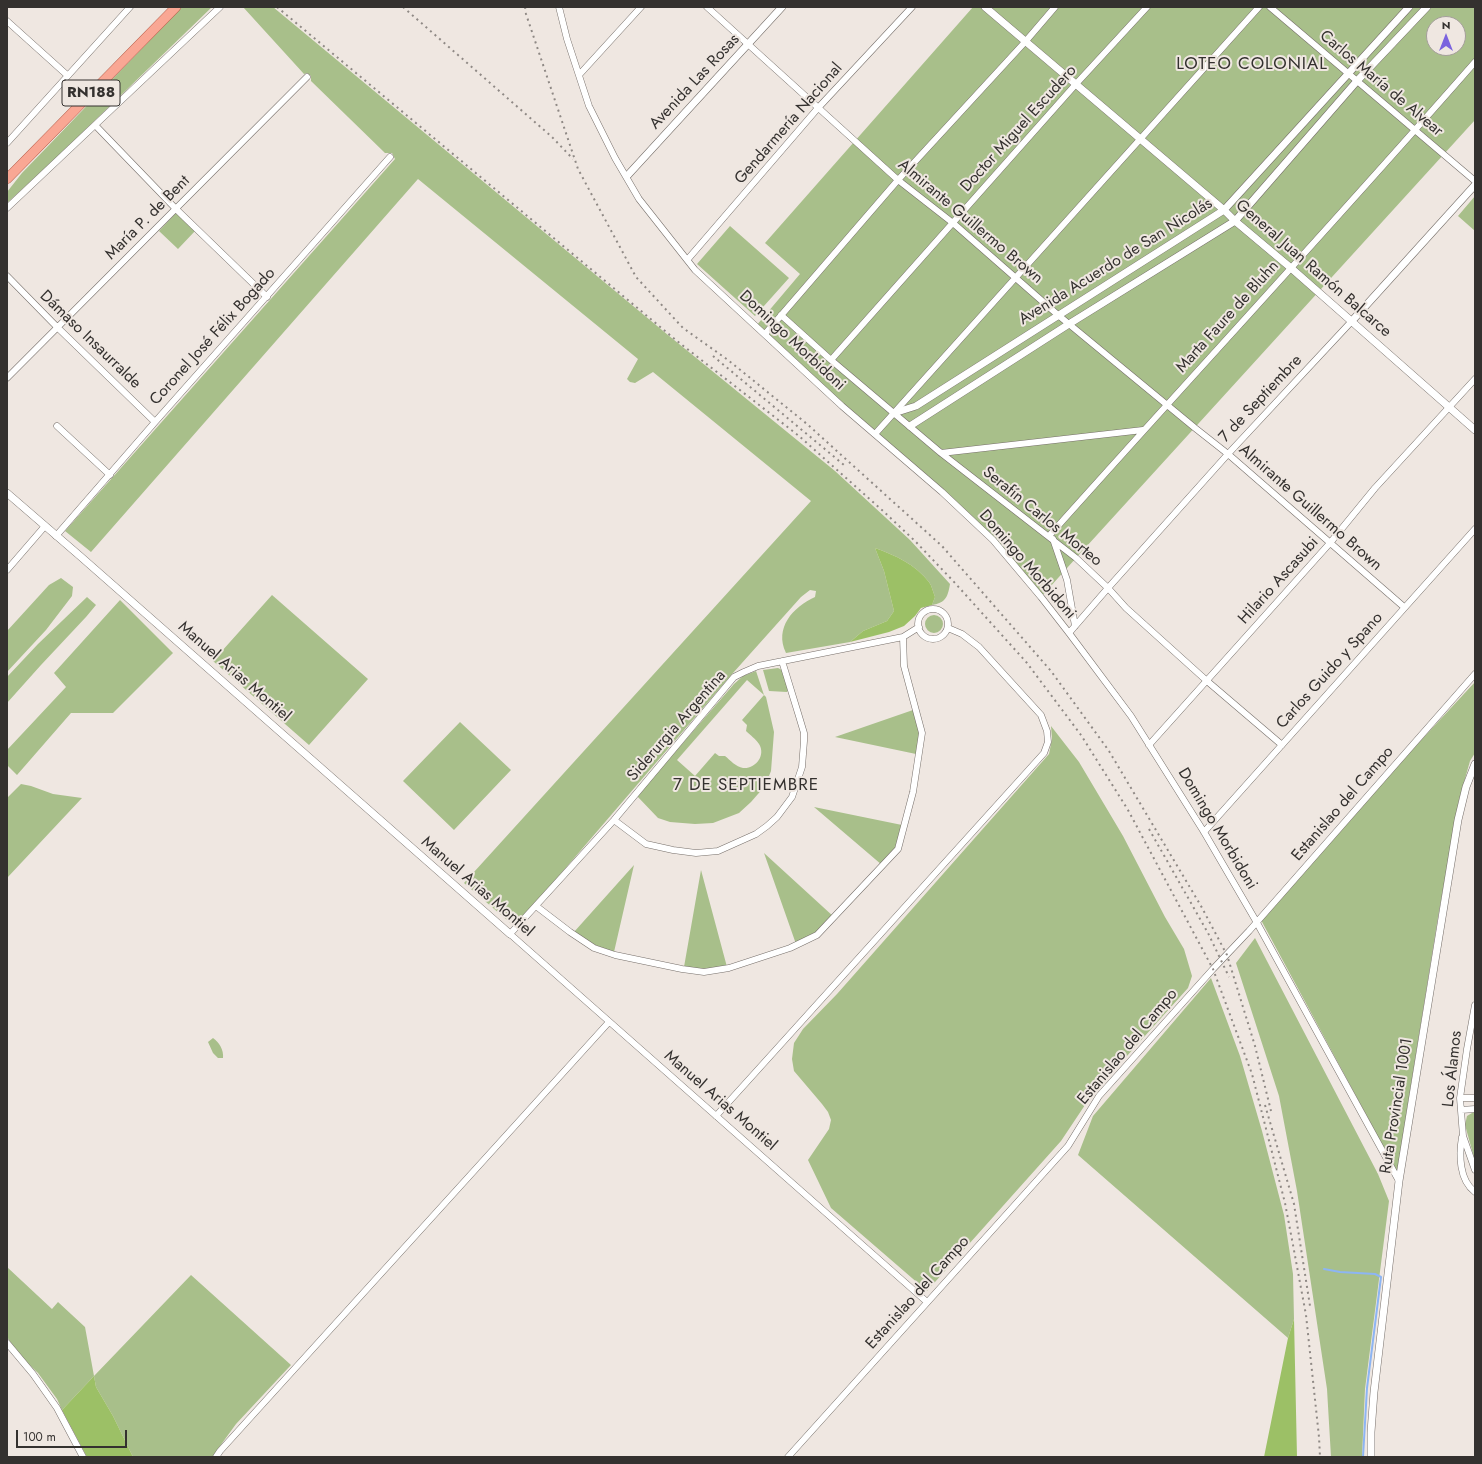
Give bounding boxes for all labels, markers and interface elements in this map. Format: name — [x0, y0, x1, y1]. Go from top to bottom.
north arrow — [1426, 16, 1466, 56]
text: N — [1442, 17, 1450, 33]
street label: Carlos María de Alvear — [1315, 27, 1447, 141]
street label: Avenida Las Rosas — [646, 30, 744, 134]
district label: LOTEO COLONIAL — [1176, 55, 1328, 75]
street label: Gendarmería Nacional — [731, 59, 847, 189]
street label: Doctor Miguel Escudero — [957, 62, 1081, 196]
road number: RN188 — [62, 80, 120, 106]
street label: Almirante Guillermo Brown — [894, 156, 1046, 288]
street label: María P. de Bent — [102, 172, 194, 264]
street label: Avenida Acuerdo de San Nicolás — [1016, 194, 1216, 330]
street label: General Juan Ramón Balcarce — [1231, 196, 1395, 342]
street label: Marta Faure de Bluhn — [1173, 257, 1283, 377]
street label: Coronel José Félix Bogado — [146, 264, 280, 410]
street label: Dámaso Insaurralde — [35, 287, 145, 393]
street label: Domingo Morbidoni — [735, 287, 849, 395]
street label: 7 de Septiembre — [1216, 351, 1306, 447]
street label: Almirante Guillermo Brown — [1235, 441, 1385, 575]
street label: Serafín Carlos Morteo — [978, 463, 1106, 571]
street label: Domingo Morbidoni — [974, 507, 1080, 623]
street label: Hilario Ascasubi — [1235, 533, 1323, 629]
street label: Carlos Guido y Spano — [1273, 609, 1387, 733]
street label: Manuel Arias Montiel — [174, 618, 294, 726]
street label: Siderurgia Argentina — [624, 667, 730, 785]
street label: Estanislao del Campo — [1288, 743, 1398, 865]
street label: Domingo Morbidoni — [1173, 765, 1261, 893]
district label: 7 DE SEPTIEMBRE — [673, 776, 819, 796]
street label: Manuel Arias Montiel — [417, 833, 537, 941]
street label: Estanislao del Campo — [1074, 985, 1182, 1109]
street label: Los Álamos — [1439, 1030, 1467, 1108]
street label: Ruta Provincial 1001 — [1377, 1037, 1417, 1175]
street label: Manuel Arias Montiel — [660, 1047, 780, 1155]
street label: Estanislao del Campo — [862, 1232, 974, 1354]
scale bar — [18, 1422, 129, 1448]
text: 100 m — [23, 1428, 56, 1446]

